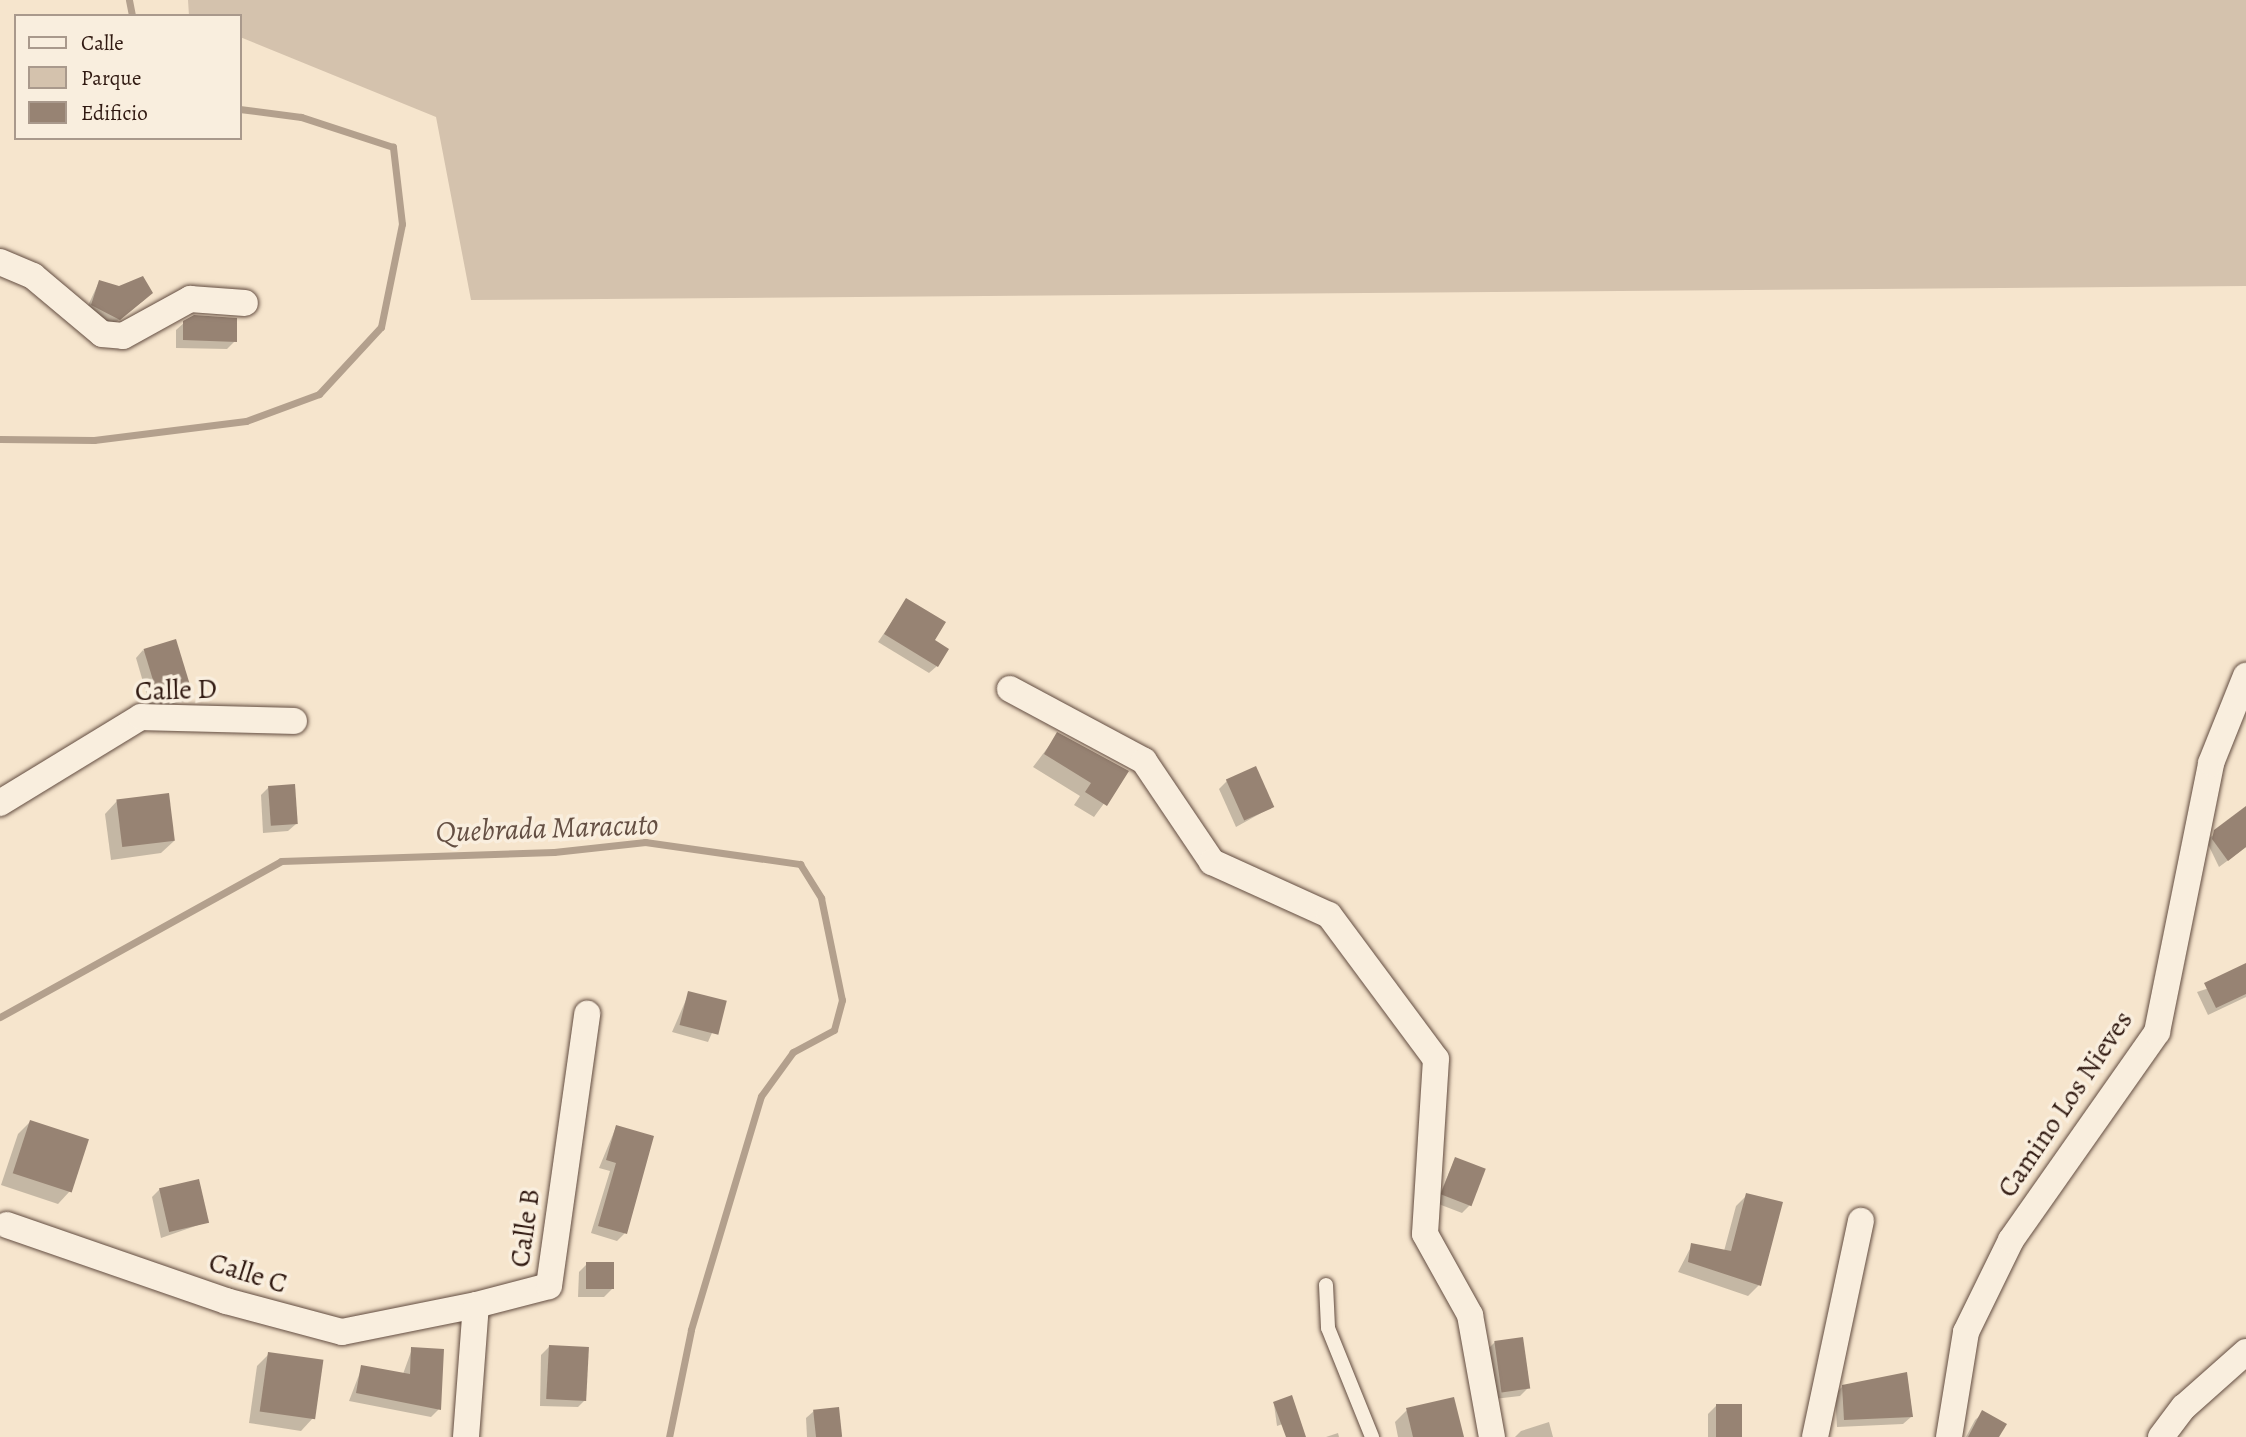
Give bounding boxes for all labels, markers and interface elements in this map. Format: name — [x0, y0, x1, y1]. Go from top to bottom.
legend — [14, 14, 242, 140]
text: Calle — [81, 29, 124, 57]
text: Parque — [81, 64, 141, 92]
text: Edificio — [81, 99, 148, 127]
street label: Calle D — [134, 672, 218, 708]
water label: Quebrada Maracuto — [435, 806, 659, 850]
street label: Camino Los Nieves — [1990, 1004, 2140, 1204]
street label: Calle B — [503, 1187, 547, 1269]
street label: Calle C — [205, 1245, 291, 1301]

